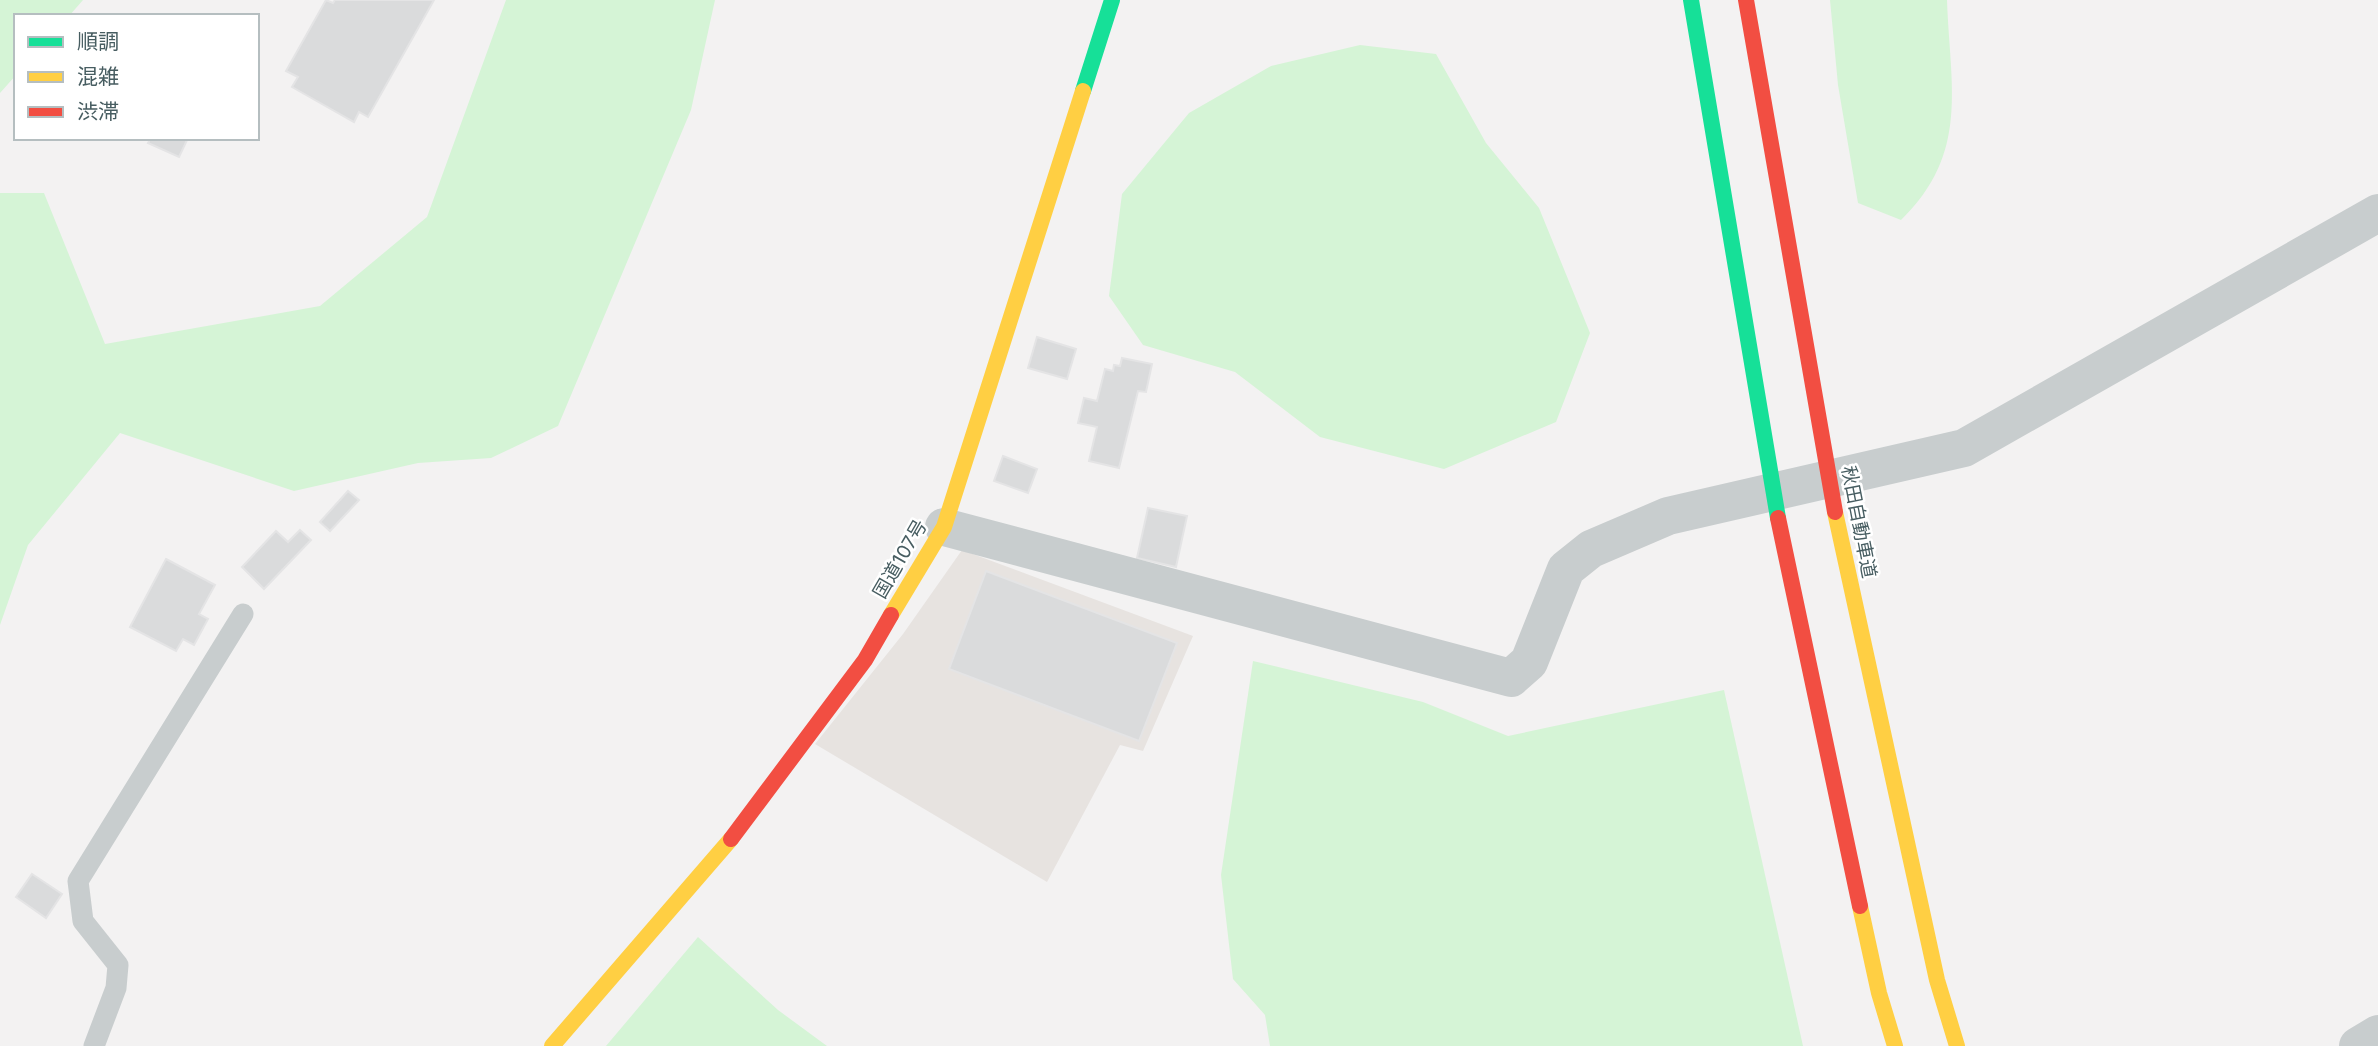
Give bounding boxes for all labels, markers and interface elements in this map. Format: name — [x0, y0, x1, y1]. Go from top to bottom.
legend — [14, 14, 259, 140]
text: 順調 — [77, 29, 119, 54]
text: 混雑 — [77, 64, 119, 89]
text: 渋滞 — [77, 99, 119, 124]
street label: 秋田自動車道 — [1837, 464, 1881, 580]
street label: 国道107号 — [868, 516, 932, 602]

